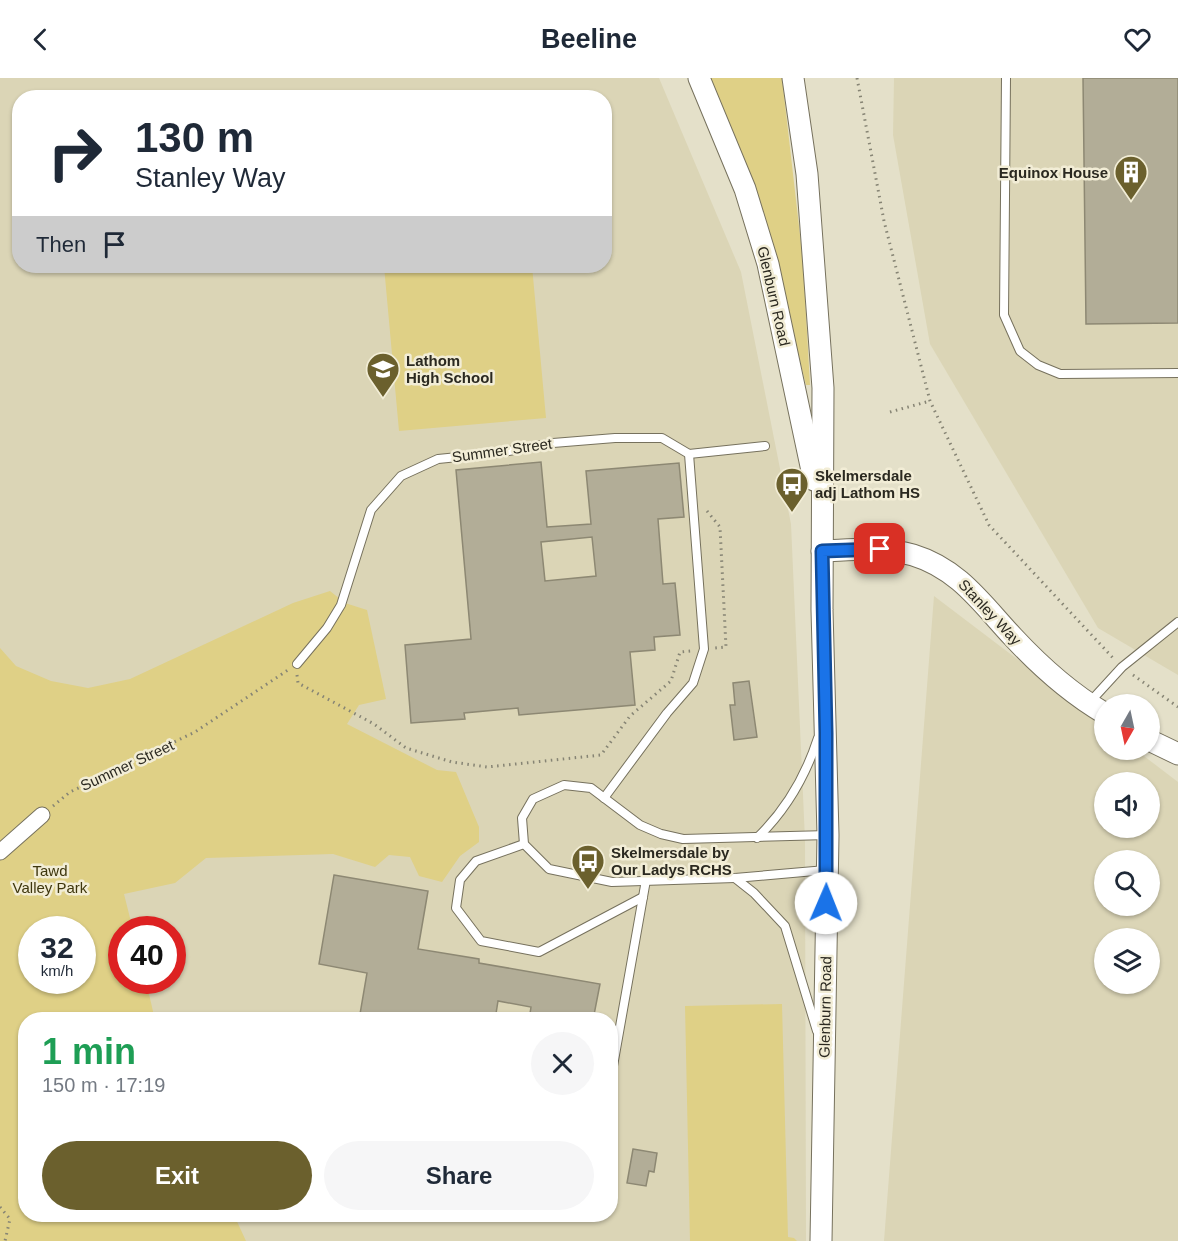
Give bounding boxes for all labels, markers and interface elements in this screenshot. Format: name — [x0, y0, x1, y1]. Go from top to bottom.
icon: back — [24, 23, 57, 56]
icon: heart — [1121, 23, 1154, 56]
text: Beeline — [541, 24, 637, 54]
icon: right — [36, 114, 114, 192]
text: 130 m — [135, 114, 254, 161]
building icon: Equinox House — [1113, 154, 1149, 201]
text: Stanley Way — [135, 163, 286, 193]
place label: Equinox House — [999, 164, 1108, 181]
icon: arrive — [98, 228, 131, 261]
text: Then — [36, 232, 86, 257]
street label: Glenburn Road — [754, 245, 794, 347]
school or university icon: Lathom High School — [365, 351, 401, 398]
place label: Lathom High School — [406, 352, 494, 386]
street label: Summer Street — [451, 434, 554, 465]
bus stop icon: Skelmersdale adj Lathom HS — [774, 466, 810, 513]
place label: Skelmersdale adj Lathom HS — [815, 467, 920, 501]
pin — [854, 523, 905, 574]
icon: arrive — [863, 532, 896, 565]
street label: Stanley Way — [955, 576, 1025, 649]
north arrow — [1094, 694, 1160, 760]
map controls — [1094, 694, 1160, 994]
street label: Summer Street — [78, 736, 177, 794]
button: sound — [1094, 772, 1160, 838]
bus stop icon: Skelmersdale by Our Ladys RCHS — [570, 843, 606, 890]
place label: Skelmersdale by Our Ladys RCHS — [611, 844, 732, 878]
button: search — [1094, 850, 1160, 916]
park label: Tawd Valley Park — [13, 862, 88, 896]
position arrow — [794, 871, 858, 935]
speed limit sign: 40 — [108, 916, 186, 994]
button: layers — [1094, 928, 1160, 994]
text: 32 — [40, 931, 74, 964]
street label: Glenburn Road — [816, 956, 834, 1058]
text: km/h — [41, 962, 73, 979]
text: 1 min — [42, 1031, 136, 1072]
button: close — [531, 1032, 594, 1095]
text: 150 m · 17:19 — [42, 1074, 165, 1096]
button: Exit — [42, 1141, 312, 1210]
button: Share — [324, 1141, 594, 1210]

